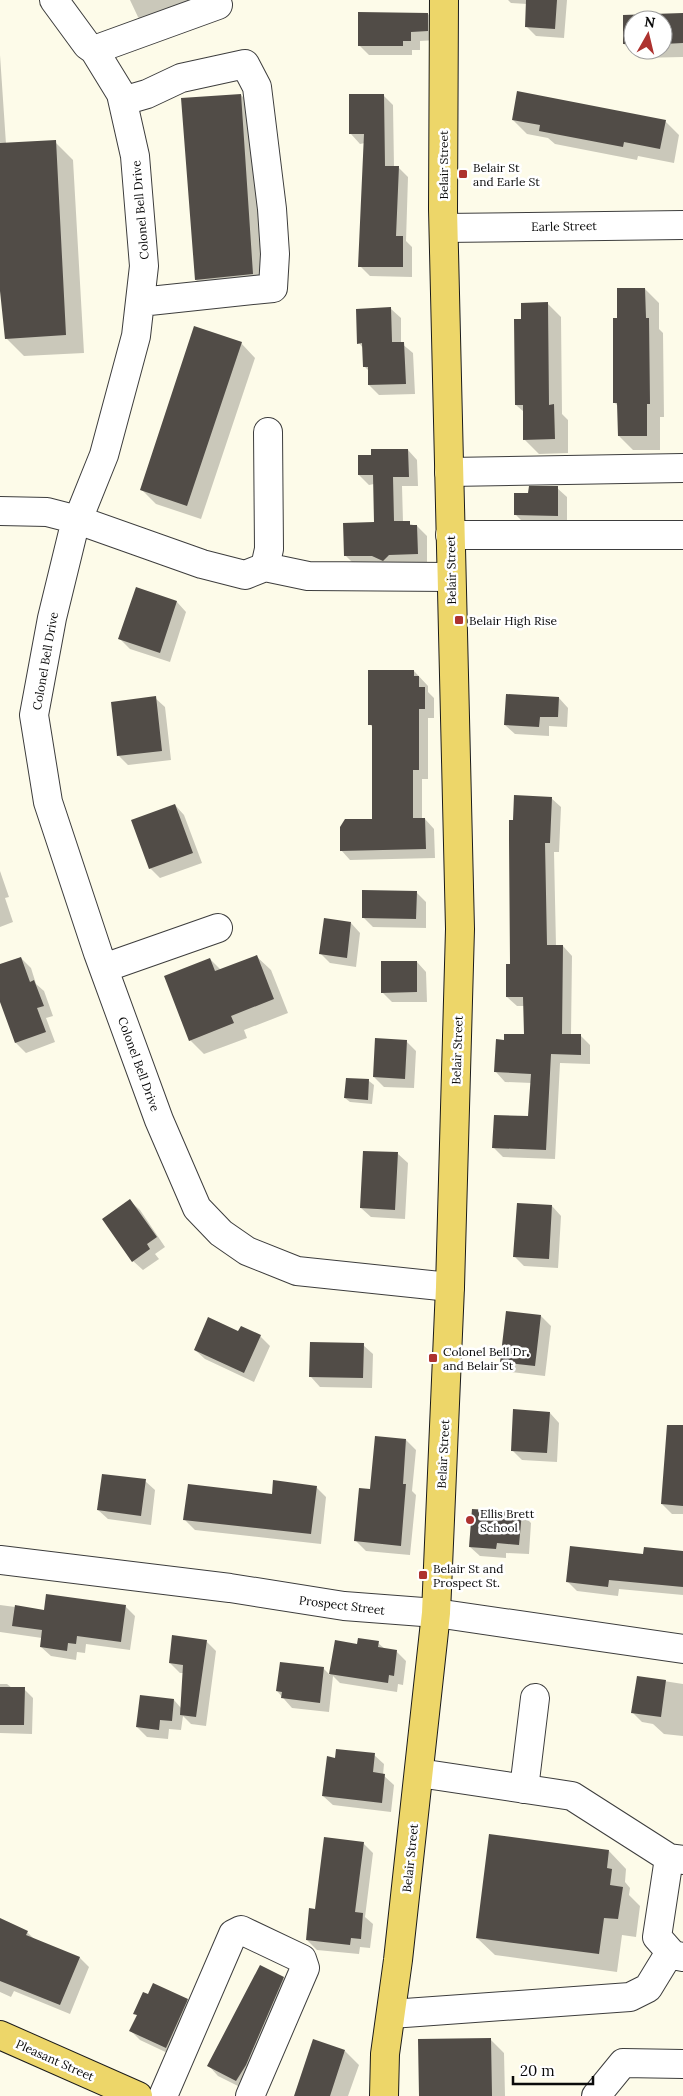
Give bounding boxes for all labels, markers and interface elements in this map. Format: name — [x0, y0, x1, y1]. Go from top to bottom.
north arrow — [623, 10, 673, 60]
text: N — [643, 12, 657, 32]
street label: Belair Street — [436, 130, 451, 200]
street label: Colonel Bell Drive — [128, 159, 152, 260]
place label: Belair St and Earle St — [473, 160, 540, 189]
marker: Belair St and Earle St — [457, 168, 469, 180]
street label: Earle Street — [531, 218, 597, 234]
street label: Belair Street — [443, 535, 459, 605]
street label: Colonel Bell Drive — [29, 610, 61, 711]
place label: Belair High Rise — [469, 613, 558, 628]
marker: Belair High Rise — [453, 614, 465, 626]
street label: Colonel Bell Drive — [115, 1015, 163, 1114]
street label: Belair Street — [448, 1015, 466, 1085]
place label: Colonel Bell Dr. and Belair St — [443, 1344, 529, 1373]
marker: Colonel Bell Dr. and Belair St — [427, 1352, 439, 1364]
street label: Belair Street — [434, 1419, 452, 1489]
place label: Ellis Brett School — [480, 1506, 535, 1535]
marker: Ellis Brett School — [464, 1514, 476, 1526]
place label: Belair St and Prospect St. — [433, 1561, 503, 1590]
marker: Belair St and Prospect St. — [417, 1569, 429, 1581]
street label: Prospect Street — [298, 1592, 386, 1618]
street label: Belair Street — [399, 1822, 421, 1893]
street label: Pleasant Street — [14, 2036, 97, 2084]
scale bar — [513, 2054, 593, 2086]
text: 20 m — [520, 2061, 555, 2080]

